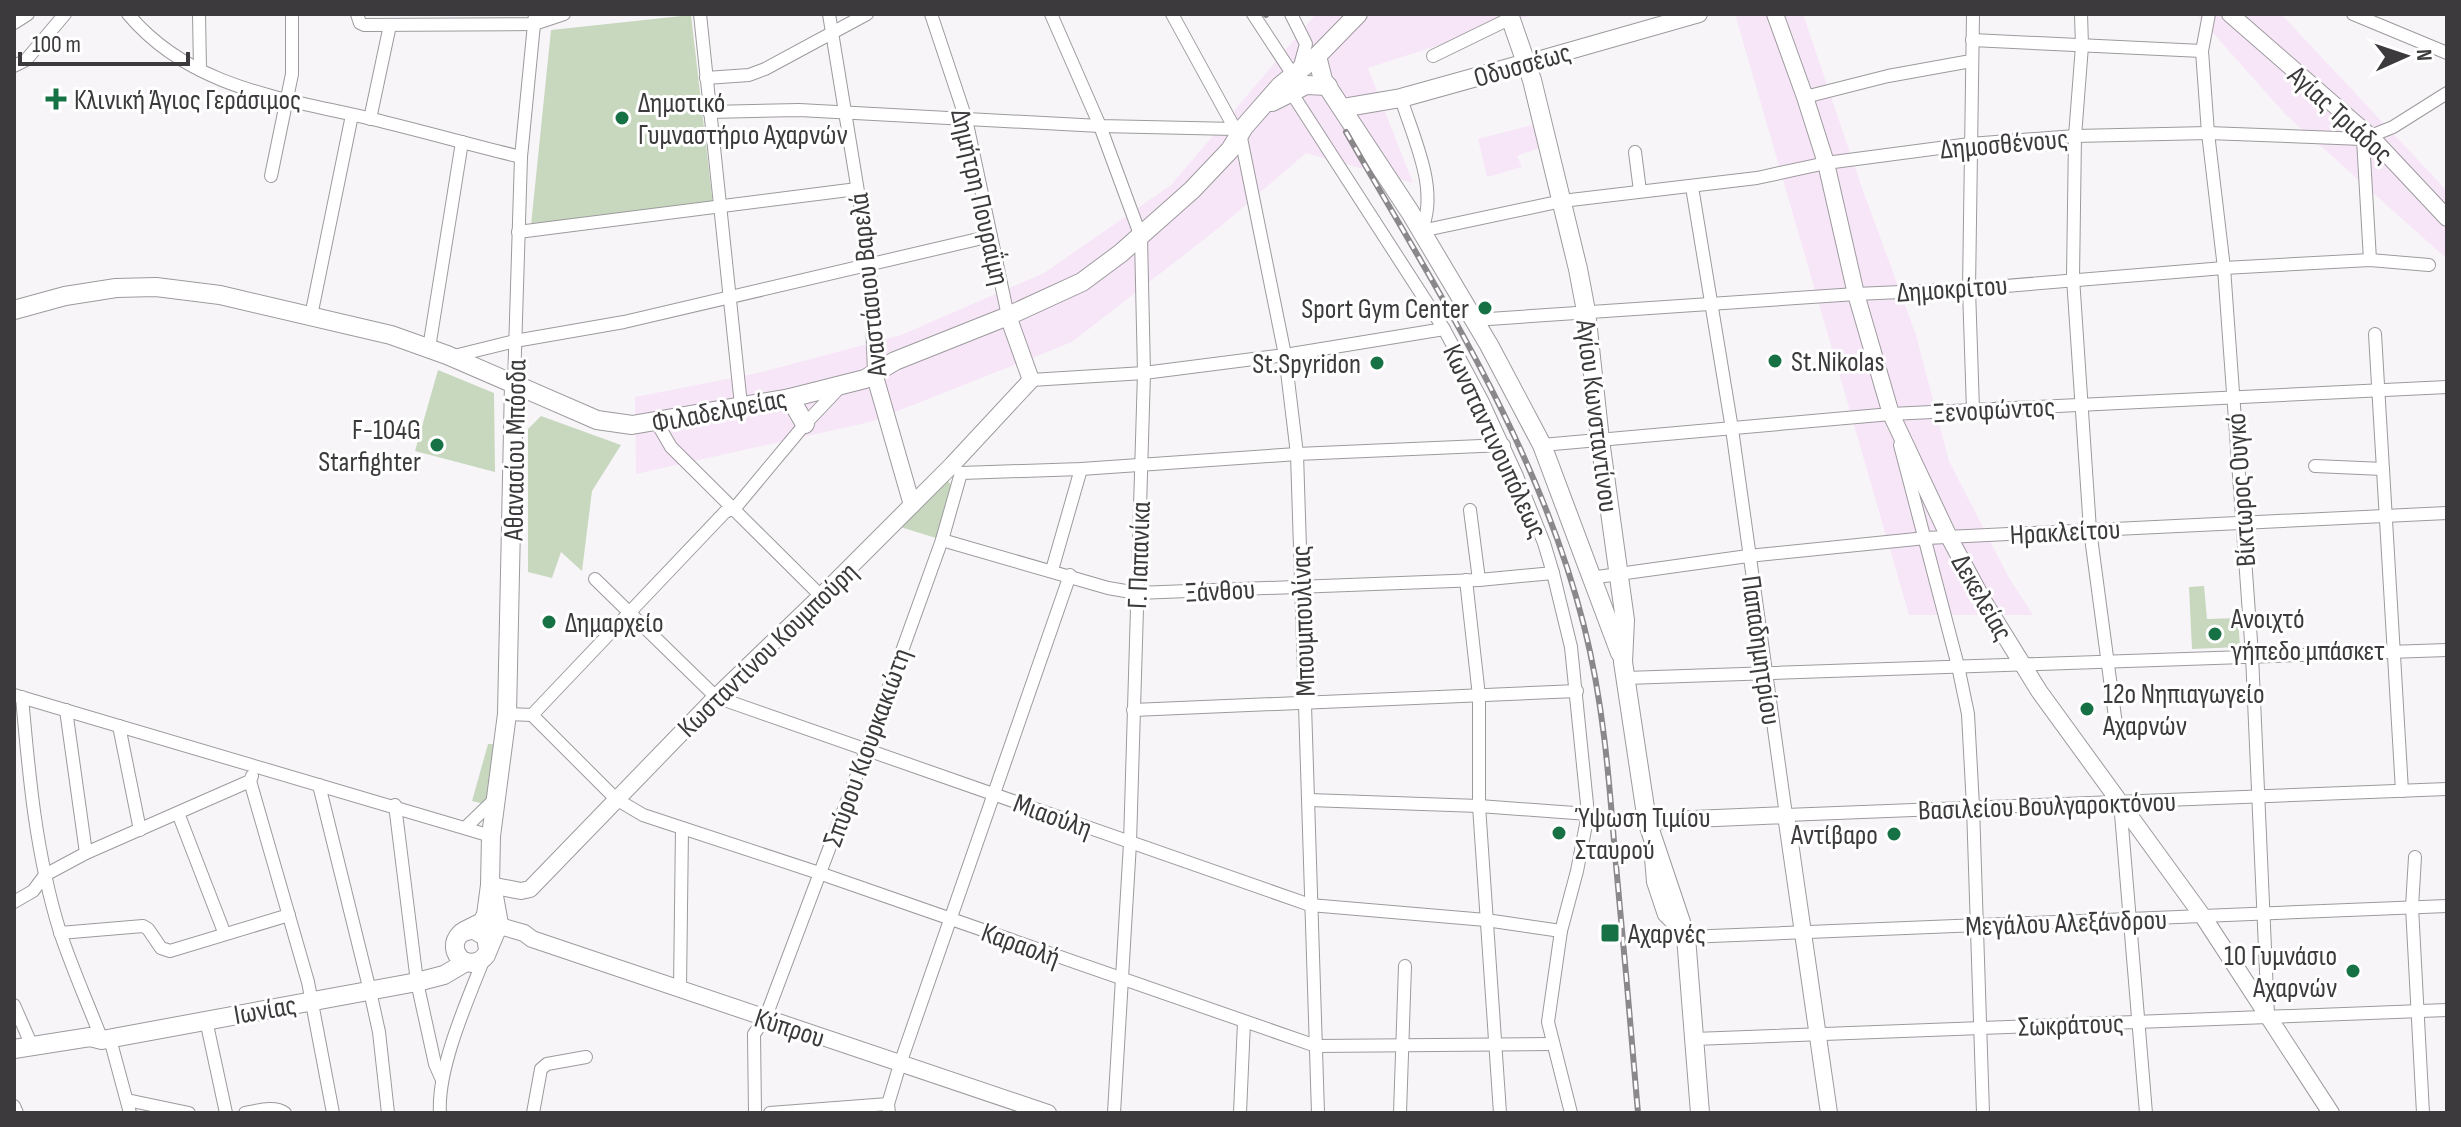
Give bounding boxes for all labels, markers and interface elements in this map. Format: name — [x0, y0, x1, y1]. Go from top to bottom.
scale bar — [20, 16, 188, 66]
north arrow — [2365, 16, 2445, 96]
text: 100 m — [32, 30, 81, 59]
street label: Οδυσσέως — [1470, 36, 1575, 95]
text: N — [2410, 48, 2437, 62]
street label: Αγίας Τριάδος — [2280, 59, 2399, 171]
place label: Κλινική Άγιος Γεράσιμος — [74, 84, 301, 117]
place label: Δημοτικό Γυμναστήριο Αχαρνών — [638, 87, 848, 152]
marker: Κλινική Άγιος Γεράσιμος — [45, 88, 67, 110]
street label: Δημήτρη Πουραΐμη — [943, 106, 1016, 289]
marker: Δημοτικό Γυμναστήριο Αχαρνών — [613, 109, 631, 127]
street label: Δημοσθένους — [1939, 122, 2069, 167]
street label: Αναστάσιου Βαρελά — [842, 191, 895, 379]
street label: Δημοκρίτου — [1896, 269, 2009, 310]
place label: Sport Gym Center — [1301, 293, 1469, 326]
marker: Sport Gym Center — [1476, 299, 1494, 317]
street label: Αγίου Κωνσταντίνου — [1568, 317, 1625, 514]
street label: Κωνσταντινουπόλεως — [1435, 340, 1554, 544]
place label: St.Nikolas — [1791, 346, 1885, 379]
place label: St.Spyridon — [1252, 348, 1361, 381]
marker: St.Nikolas — [1766, 352, 1784, 370]
marker: St.Spyridon — [1368, 354, 1386, 372]
street label: Αθανασίου Μπόσδα — [497, 359, 534, 542]
street label: Φιλαδελφείας — [649, 382, 790, 441]
street label: Ξενοφώντος — [1932, 391, 2056, 430]
street label: Βίκτωρος Ουγκό — [2220, 412, 2263, 568]
place label: F-104G Starfighter — [318, 414, 421, 479]
marker: F-104G Starfighter — [428, 436, 446, 454]
street label: Γ. Παπανίκα — [1121, 501, 1158, 609]
street label: Ηρακλείτου — [2009, 513, 2121, 552]
street label: Μπουμπουλίνας — [1284, 545, 1323, 697]
street label: Δεκελείας — [1944, 549, 2020, 647]
street label: Κωσταντίνου Κουμπούρη — [671, 556, 865, 744]
street label: Ξάνθου — [1184, 573, 1256, 610]
street label: Παπαδημητρίου — [1734, 573, 1787, 727]
place label: Ανοιχτό γήπεδο μπάσκετ — [2230, 603, 2385, 668]
place label: Δημαρχείο — [565, 607, 664, 640]
marker: Δημαρχείο — [540, 613, 558, 631]
marker: Ανοιχτό γήπεδο μπάσκετ — [2206, 625, 2224, 643]
street label: Σπύρου Κιουρκακιώτη — [816, 644, 919, 851]
place label: 12ο Νηπιαγωγείο Αχαρνών — [2102, 678, 2265, 743]
marker: 12ο Νηπιαγωγείο Αχαρνών — [2078, 700, 2096, 718]
street label: Βασιλείου Βουλγαροκτόνου — [1917, 786, 2177, 827]
street label: Μιαούλη — [1009, 787, 1096, 846]
place label: Ύψωση Τιμίου Σταυρού — [1574, 802, 1711, 867]
place label: Αντίβαρο — [1790, 819, 1878, 852]
marker: Ύψωση Τιμίου Σταυρού — [1550, 824, 1568, 842]
marker: Αντίβαρο — [1885, 825, 1903, 843]
street label: Μεγάλου Αλεξάνδρου — [1965, 903, 2167, 944]
street label: Καραολή — [977, 916, 1064, 975]
place label: Αχαρνές — [1627, 918, 1706, 951]
marker: Αχαρνές — [1599, 922, 1621, 944]
place label: 10 Γυμνάσιο Αχαρνών — [2224, 940, 2337, 1005]
marker: 10 Γυμνάσιο Αχαρνών — [2344, 962, 2362, 980]
street label: Ιωνίας — [231, 989, 299, 1032]
street label: Κύπρου — [750, 1002, 829, 1055]
street label: Σωκράτους — [2017, 1007, 2125, 1044]

